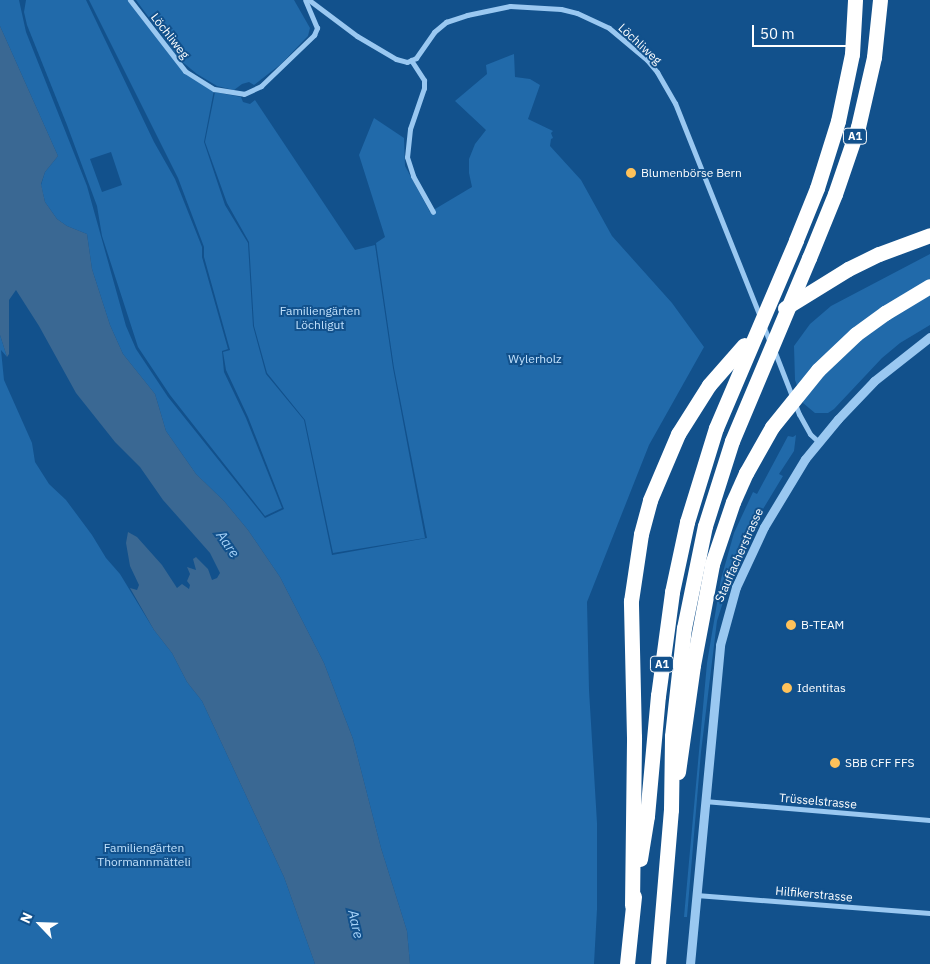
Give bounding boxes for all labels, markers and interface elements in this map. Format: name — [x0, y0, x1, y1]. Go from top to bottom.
street label: Löchliweg — [148, 10, 192, 62]
scale bar — [755, 15, 854, 47]
street label: Löchliweg — [615, 20, 665, 68]
text: 50 m — [760, 24, 795, 43]
road number: A1 — [842, 128, 868, 144]
place label: Blumenbörse Bern — [641, 166, 742, 180]
marker: Blumenbörse Bern — [625, 167, 637, 179]
park label: Familiengärten Löchligut — [280, 304, 360, 332]
park label: Wylerholz — [508, 352, 562, 366]
street label: Stauffacherstrasse — [712, 506, 766, 604]
water label: Aare — [213, 527, 243, 561]
place label: B-TEAM — [801, 618, 844, 632]
marker: B-TEAM — [785, 619, 797, 631]
road number: A1 — [650, 656, 674, 672]
place label: Identitas — [797, 681, 846, 695]
marker: Identitas — [781, 682, 793, 694]
place label: SBB CFF FFS — [845, 756, 915, 770]
marker: SBB CFF FFS — [829, 757, 841, 769]
street label: Trüsselstrasse — [779, 790, 857, 812]
park label: Familiengärten Thormannmätteli — [97, 841, 191, 869]
street label: Hilfikerstrasse — [775, 883, 853, 905]
north arrow — [15, 899, 65, 949]
water label: Aare — [345, 908, 367, 940]
text: N — [16, 910, 37, 926]

